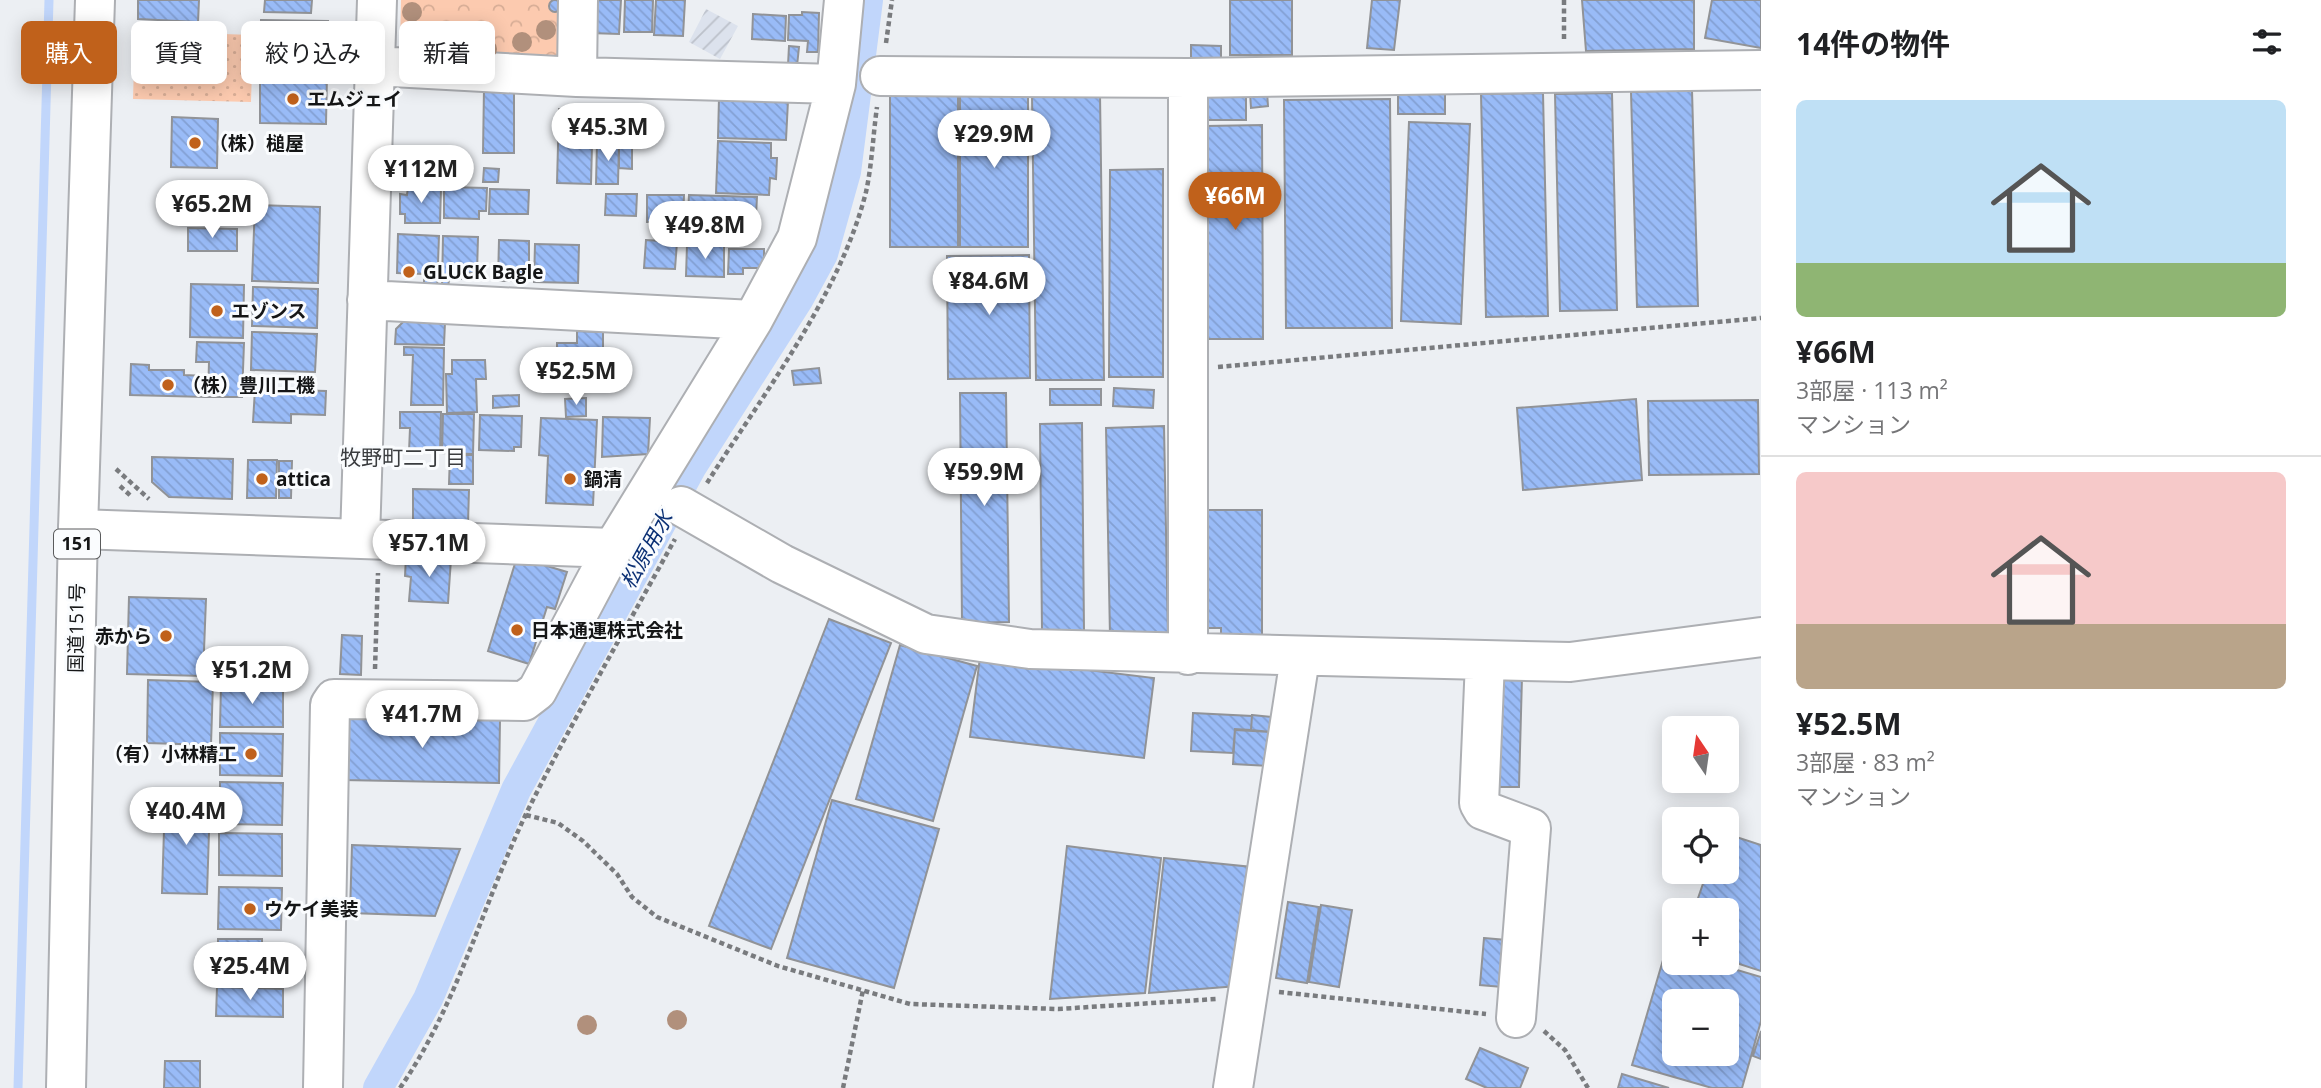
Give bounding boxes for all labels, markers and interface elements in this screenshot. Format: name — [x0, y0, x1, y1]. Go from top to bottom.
chip: 購入 — [21, 21, 117, 84]
chip: 賃貸 — [131, 21, 227, 84]
chip: 絞り込み — [241, 21, 385, 84]
chip: 新着 — [399, 21, 495, 84]
text: 14件の物件 — [1796, 23, 1950, 64]
icon: filters — [2248, 23, 2286, 61]
place label: エムジェイ — [307, 86, 402, 112]
marker: エムジェイ — [285, 91, 301, 107]
pin: ¥45.3M — [551, 104, 665, 163]
text: ¥45.3M — [568, 110, 648, 142]
pin: ¥29.9M — [937, 110, 1051, 170]
text: ¥29.9M — [954, 117, 1034, 149]
place label: （株）槌屋 — [209, 130, 304, 156]
marker: （株）槌屋 — [187, 135, 203, 151]
icon: home — [1978, 145, 2104, 271]
pin: ¥112M — [372, 146, 470, 205]
text: ¥112M — [384, 152, 458, 184]
pin: ¥66M — [1194, 173, 1276, 232]
text: ¥66M — [1204, 179, 1266, 211]
pin: ¥65.2M — [155, 180, 269, 240]
text: ¥65.2M — [172, 187, 252, 219]
pin: ¥49.8M — [648, 202, 762, 261]
text: ¥49.8M — [665, 208, 745, 240]
pin: ¥84.6M — [932, 258, 1046, 317]
place label: GLUCK Bagle — [423, 259, 544, 285]
marker: GLUCK Bagle — [401, 264, 417, 280]
text: ¥84.6M — [949, 264, 1029, 296]
place label: エゾンス — [231, 298, 307, 324]
marker: エゾンス — [209, 303, 225, 319]
text: ¥66M — [1796, 331, 1876, 372]
pin: ¥52.5M — [519, 348, 633, 407]
text: ¥52.5M — [536, 354, 616, 386]
place label: （株）豊川工機 — [182, 372, 315, 398]
text: 3部屋 · 113 m² — [1796, 374, 1948, 406]
marker: （株）豊川工機 — [160, 377, 176, 393]
text: マンション — [1796, 408, 1911, 440]
district label: 牧野町二丁目 — [340, 443, 466, 471]
pin: ¥59.9M — [927, 448, 1041, 508]
text: ¥59.9M — [944, 455, 1024, 487]
place label: attica — [276, 466, 331, 492]
place label: 鍋清 — [583, 466, 622, 492]
marker: attica — [254, 471, 270, 487]
marker: 鍋清 — [562, 471, 578, 487]
water label: 松原用水 — [614, 504, 680, 593]
icon: home — [1978, 517, 2104, 643]
pin: ¥57.1M — [372, 520, 486, 579]
text: ¥57.1M — [389, 526, 469, 558]
road number: 151 — [54, 530, 100, 558]
street label: 国道151号 — [62, 583, 90, 673]
place label: 日本通運株式会社 — [531, 617, 683, 643]
marker: 日本通運株式会社 — [509, 622, 525, 638]
place label: 赤から — [95, 623, 152, 649]
marker: 赤から — [158, 628, 174, 644]
pin: ¥51.2M — [195, 646, 309, 706]
text: ¥51.2M — [212, 653, 292, 685]
pin: ¥41.7M — [365, 690, 479, 750]
text: ¥41.7M — [382, 697, 462, 729]
text: ¥52.5M — [1796, 703, 1901, 744]
north arrow — [1662, 716, 1740, 793]
map controls — [1662, 716, 1739, 1066]
place label: （有）小林精工 — [104, 741, 237, 767]
marker: （有）小林精工 — [243, 746, 259, 762]
text: 3部屋 · 83 m² — [1796, 746, 1935, 778]
text: マンション — [1796, 780, 1911, 812]
pin: ¥40.4M — [129, 788, 243, 847]
text: ¥40.4M — [146, 794, 226, 826]
button: locate — [1662, 807, 1739, 884]
place label: ウケイ美装 — [264, 896, 359, 922]
button: + — [1662, 898, 1739, 975]
marker: ウケイ美装 — [242, 901, 258, 917]
pin: ¥25.4M — [193, 942, 307, 1002]
text: ¥25.4M — [210, 949, 290, 981]
button: − — [1662, 989, 1739, 1066]

